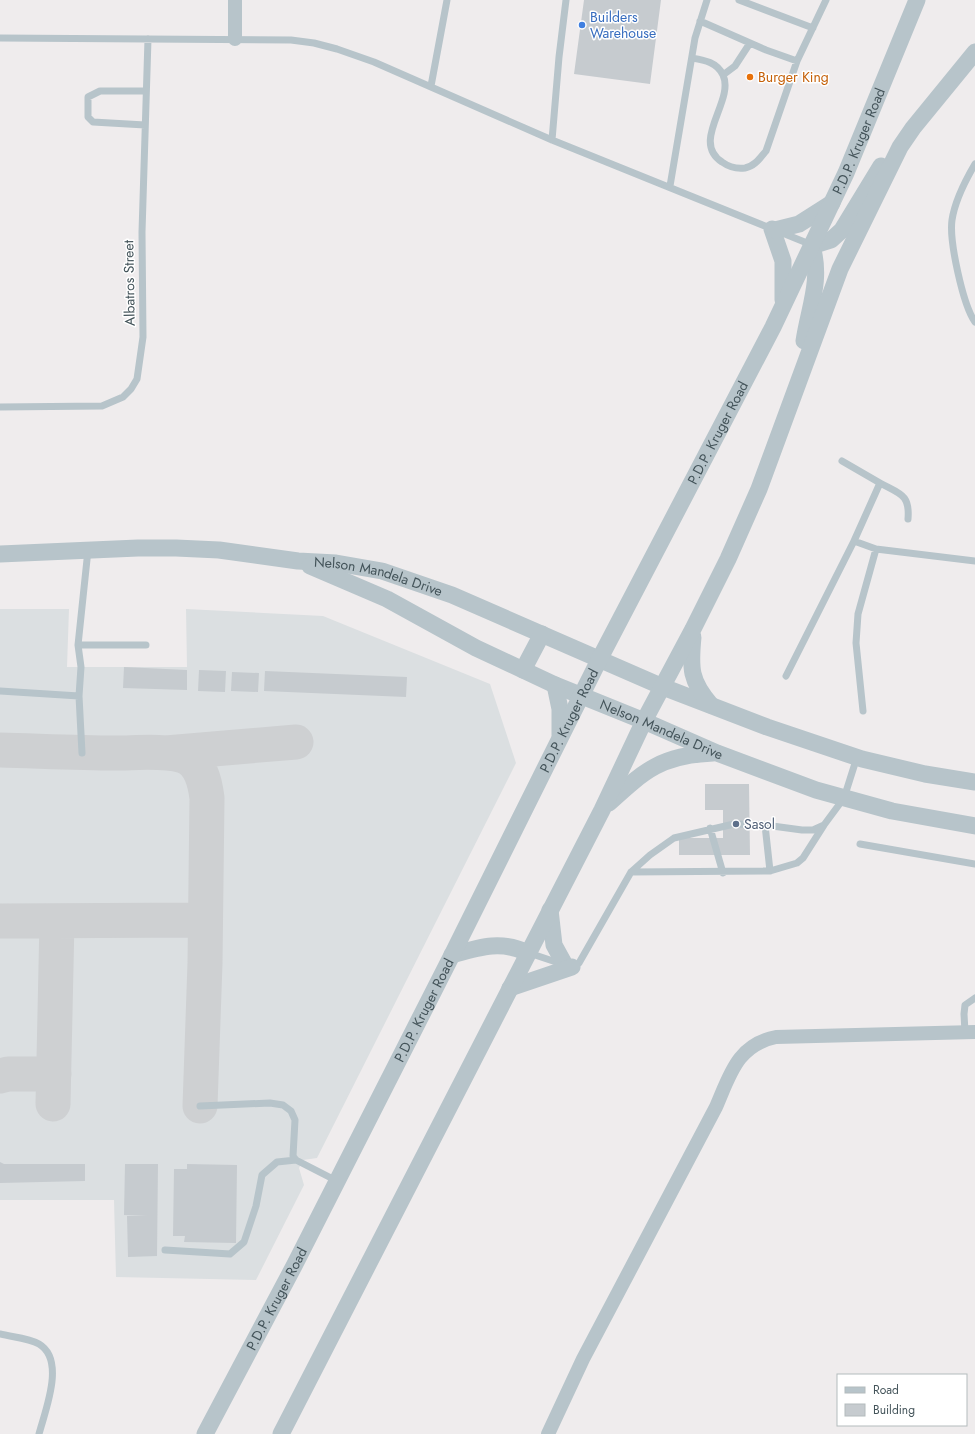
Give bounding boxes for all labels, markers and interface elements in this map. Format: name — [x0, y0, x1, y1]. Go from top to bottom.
place label: Builders Warehouse — [590, 7, 656, 43]
marker: Builders Warehouse — [577, 20, 587, 30]
place label: Burger King — [758, 67, 829, 87]
marker: Burger King — [745, 72, 755, 82]
street label: P.D.P. Kruger Road — [827, 85, 890, 198]
street label: Albatros Street — [118, 239, 140, 326]
street label: P.D.P. Kruger Road — [683, 378, 753, 488]
street label: Nelson Mandela Drive — [313, 552, 445, 601]
street label: P.D.P. Kruger Road — [535, 665, 603, 776]
street label: Nelson Mandela Drive — [597, 694, 726, 764]
place label: Sasol — [744, 814, 775, 834]
marker: Sasol — [731, 819, 741, 829]
street label: P.D.P. Kruger Road — [389, 955, 459, 1066]
street label: P.D.P. Kruger Road — [241, 1244, 312, 1354]
legend — [837, 1374, 967, 1426]
text: Road — [873, 1381, 899, 1399]
text: Building — [873, 1401, 915, 1419]

